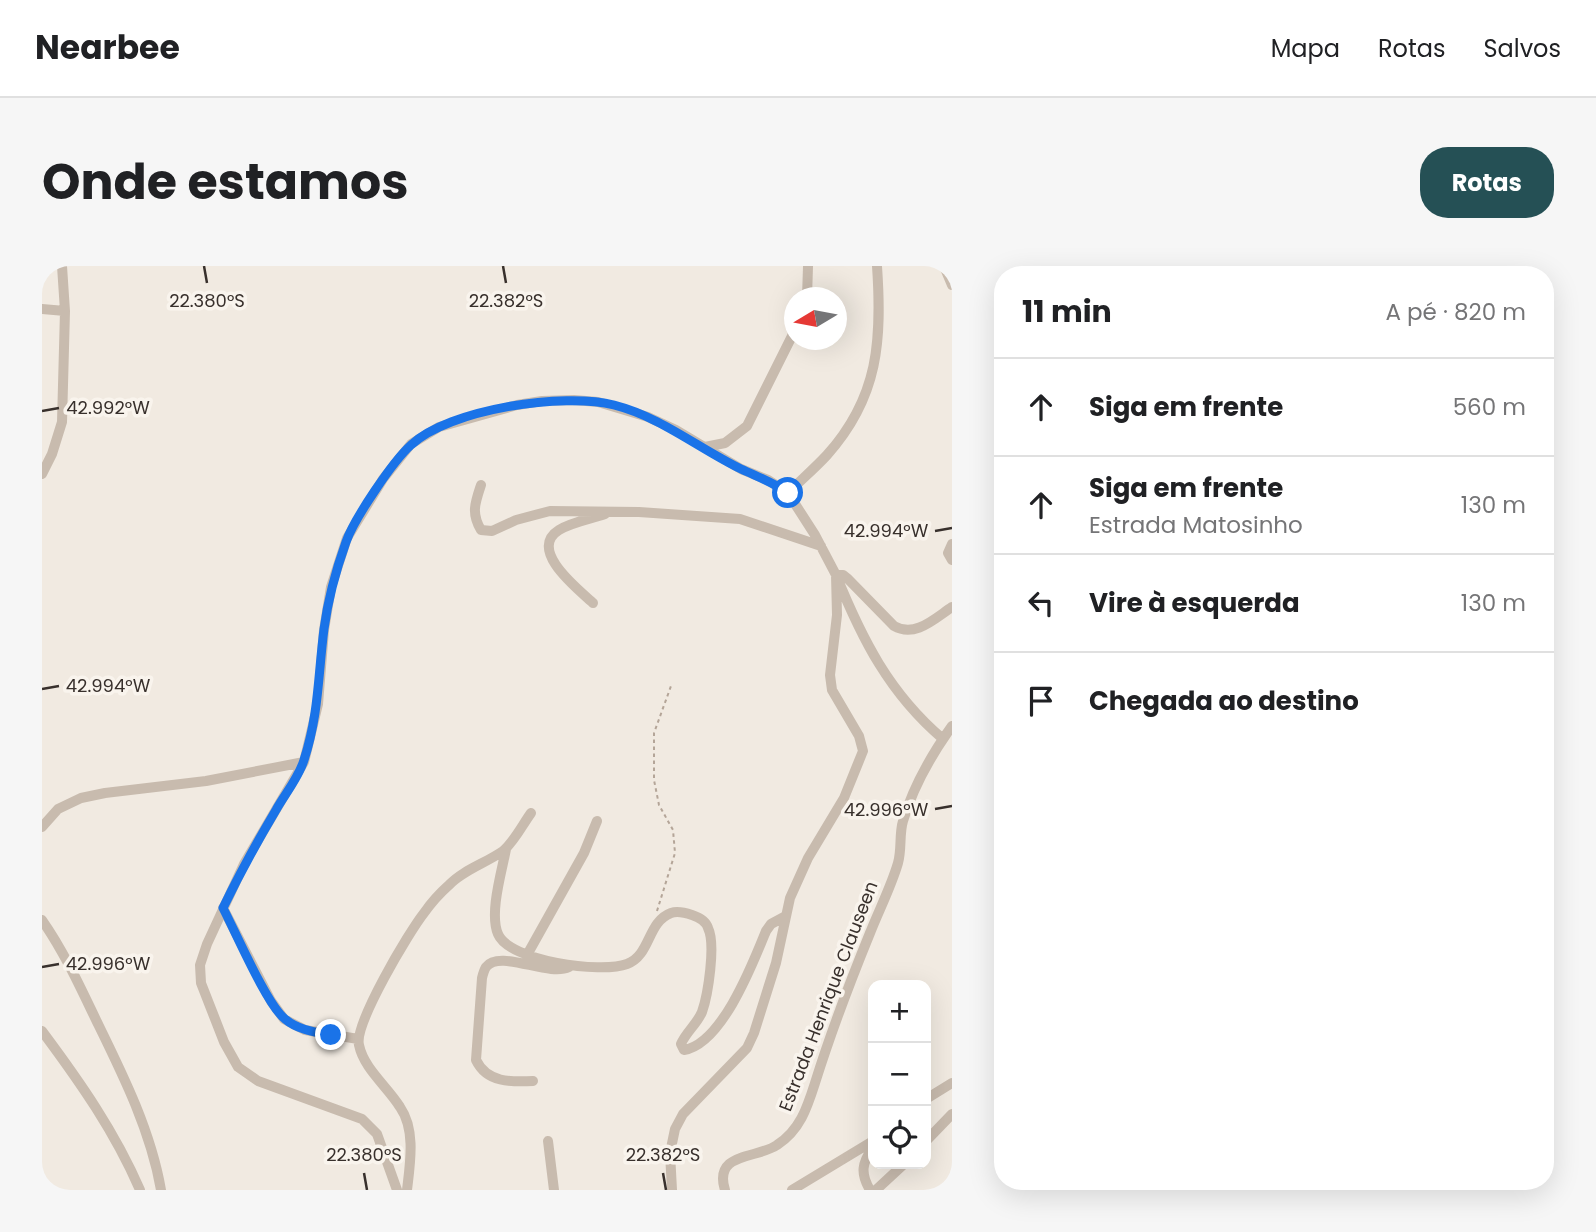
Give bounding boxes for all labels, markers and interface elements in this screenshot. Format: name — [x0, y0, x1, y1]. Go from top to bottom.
text: Nearbee — [35, 24, 180, 71]
text: Mapa — [1271, 32, 1340, 65]
text: Rotas — [1378, 32, 1445, 65]
text: Salvos — [1483, 32, 1561, 65]
button: Rotas — [1420, 147, 1554, 218]
text: Onde estamos — [42, 148, 409, 216]
north arrow — [784, 287, 847, 350]
text: 22.380°S — [169, 288, 245, 313]
text: 22.382°S — [469, 288, 543, 313]
text: 11 min — [1022, 290, 1112, 333]
text: A pé · 820 m — [1385, 296, 1526, 328]
icon: ahead — [1022, 388, 1060, 426]
text: Siga em frente — [1089, 389, 1283, 425]
text: 560 m — [1453, 391, 1526, 423]
text: 42.992°W — [66, 395, 150, 420]
text: Siga em frente — [1089, 470, 1283, 506]
route start — [772, 477, 803, 508]
icon: ahead — [1022, 486, 1060, 524]
text: 130 m — [1461, 489, 1526, 521]
text: Estrada Matosinho — [1089, 509, 1303, 541]
text: 42.994°W — [844, 518, 929, 543]
icon: left — [1022, 584, 1060, 622]
text: Vire à esquerda — [1089, 585, 1300, 621]
text: 130 m — [1461, 587, 1526, 619]
text: 42.994°W — [66, 673, 151, 698]
icon: arrive — [1022, 682, 1060, 720]
text: Chegada ao destino — [1089, 683, 1359, 719]
text: 42.996°W — [844, 797, 929, 822]
street label: Estrada Henrique Clauseen — [773, 877, 883, 1115]
text: 42.996°W — [66, 951, 151, 976]
map controls — [868, 980, 931, 1169]
button: + — [868, 980, 931, 1043]
route end — [315, 1019, 346, 1050]
button: − — [868, 1043, 931, 1106]
button: locate — [868, 1106, 931, 1169]
text: 22.380°S — [326, 1142, 402, 1167]
text: 22.382°S — [626, 1142, 700, 1167]

